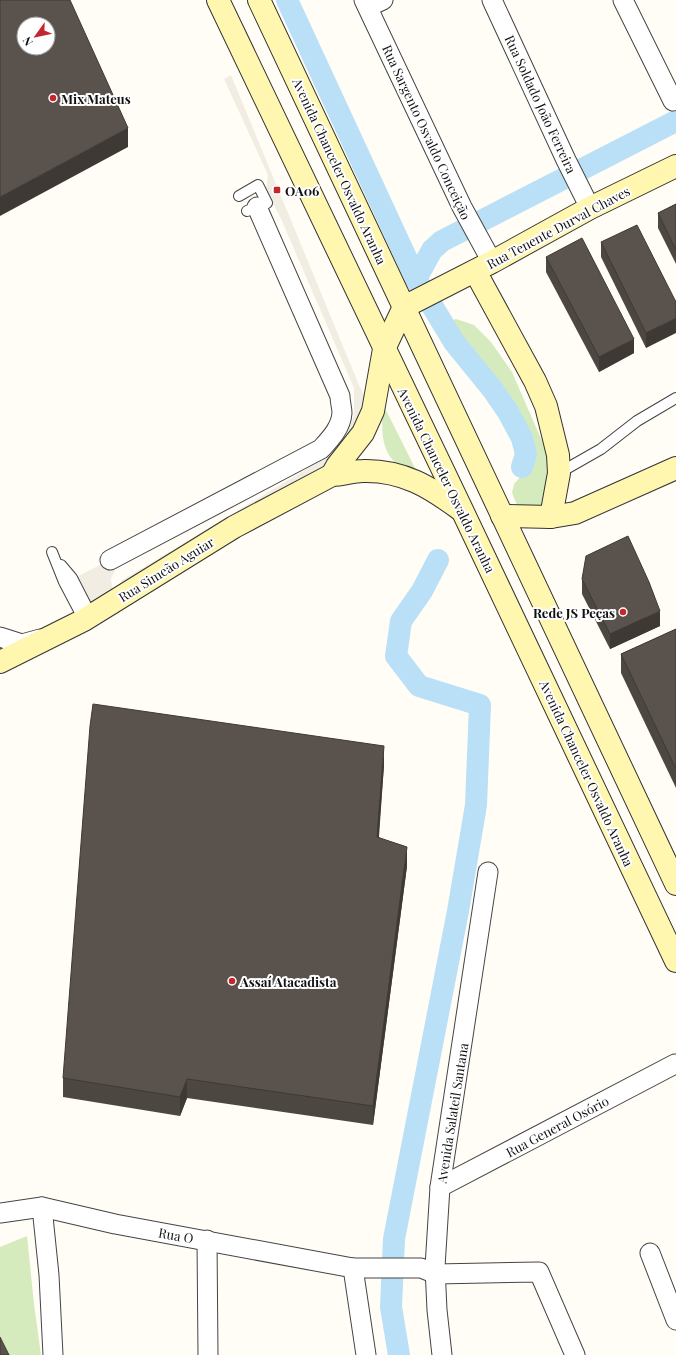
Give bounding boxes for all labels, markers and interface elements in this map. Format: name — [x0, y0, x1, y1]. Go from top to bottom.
north arrow — [16, 16, 56, 56]
street label: Rua Soldado João Ferreira — [501, 32, 581, 176]
text: N — [19, 34, 36, 49]
street label: Rua Sargento Osvaldo Conceição — [379, 42, 475, 222]
street label: Avenida Chanceler Osvaldo Aranha — [289, 74, 391, 267]
place label: Mix Mateus — [61, 90, 131, 107]
marker: Mix Mateus — [48, 93, 58, 103]
place label: OA06 — [285, 182, 319, 199]
street label: Rua Tenente Durval Chaves — [483, 182, 633, 272]
marker: OA06 — [272, 185, 282, 195]
street label: Avenida Chanceler Osvaldo Aranha — [394, 384, 500, 576]
street label: Rua Simeão Aguiar — [115, 533, 217, 605]
place label: Rede JS Peças — [533, 604, 615, 621]
marker: Rede JS Peças — [618, 607, 628, 617]
street label: Avenida Chanceler Osvaldo Aranha — [536, 676, 638, 869]
place label: Assaí Atacadista — [239, 973, 337, 990]
marker: Assaí Atacadista — [227, 976, 237, 986]
street label: Avenida Salateil Santana — [432, 1041, 472, 1185]
street label: Rua General Osório — [503, 1092, 611, 1160]
street label: Rua O — [157, 1224, 195, 1246]

